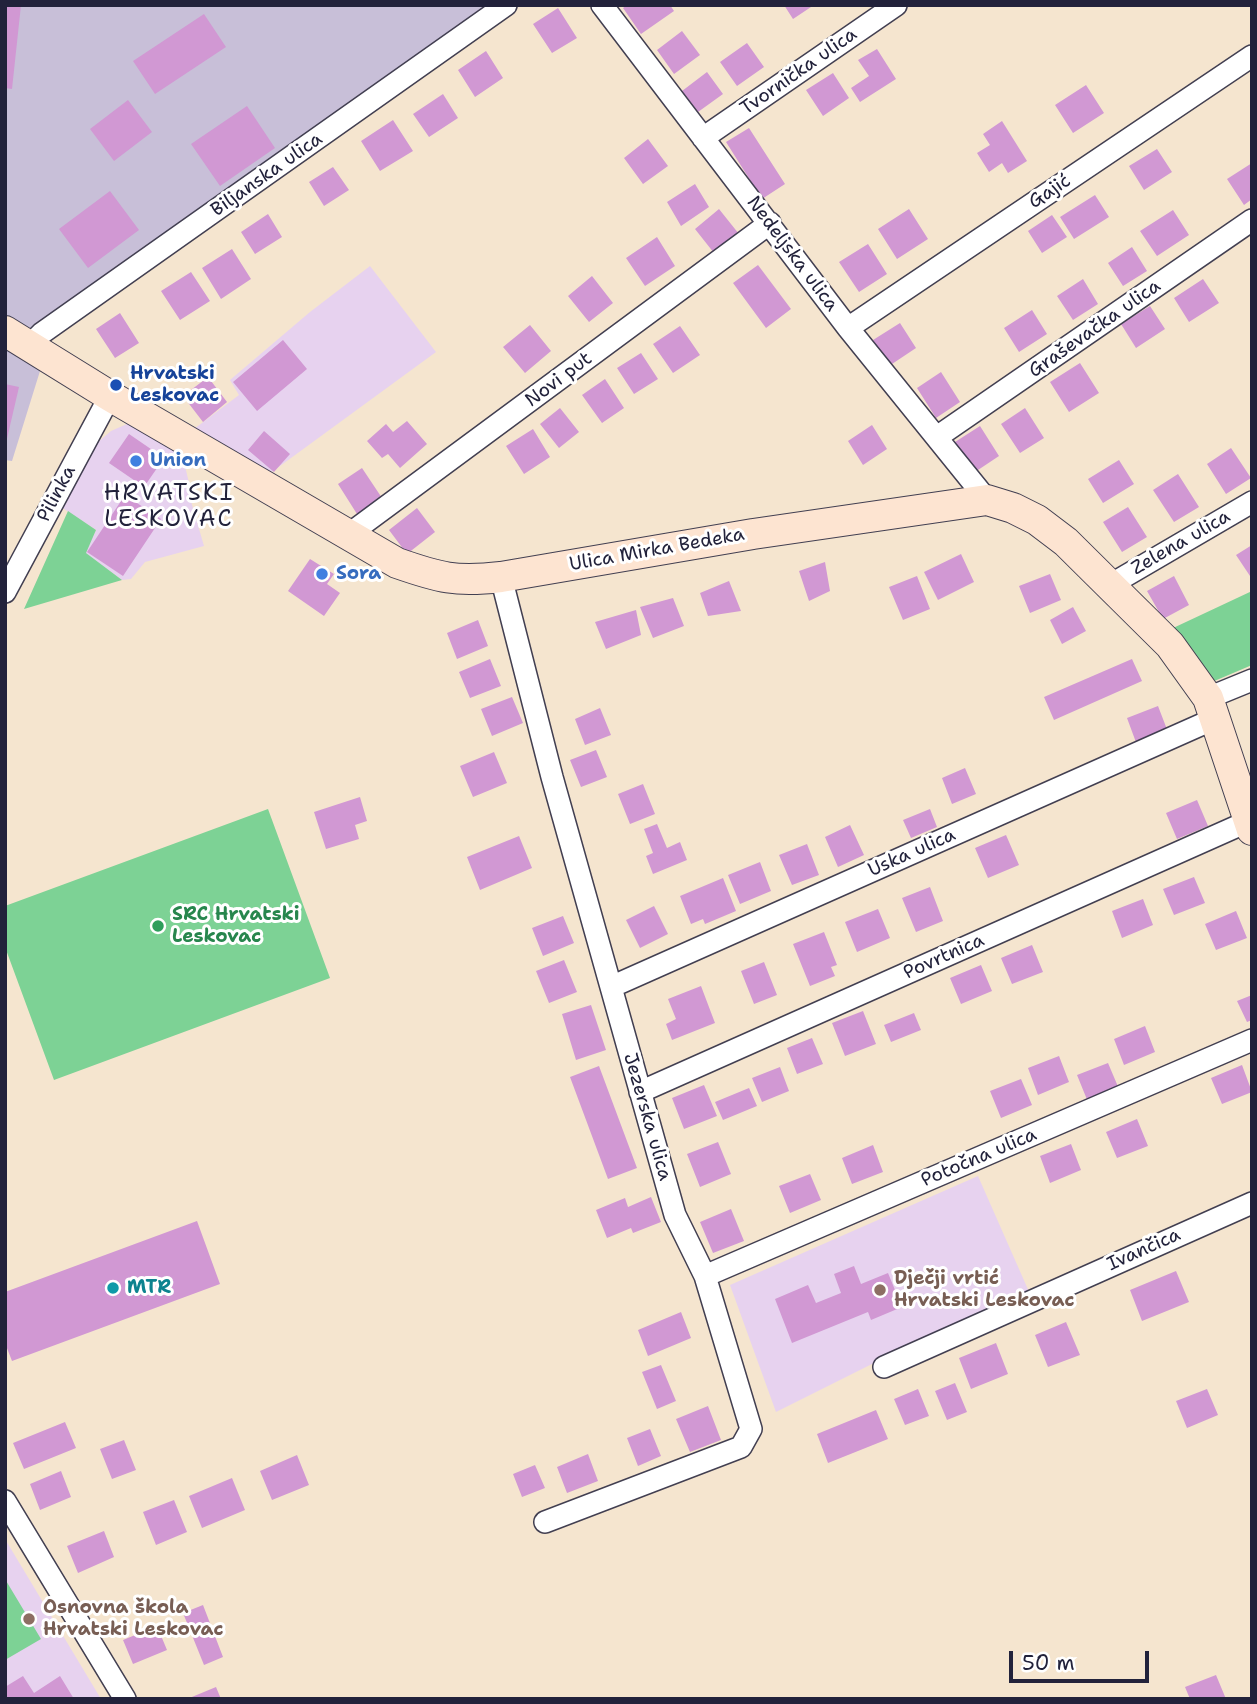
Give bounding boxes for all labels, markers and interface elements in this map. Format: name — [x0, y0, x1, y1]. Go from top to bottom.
street label: Tvornička ulica — [736, 23, 862, 121]
street label: Biljanska ulica — [207, 128, 327, 222]
street label: Gajić — [1025, 170, 1075, 214]
street label: Nedeljska ulica — [741, 192, 843, 316]
street label: Graševačka ulica — [1025, 275, 1165, 383]
street label: Novi put — [521, 348, 597, 412]
place label: Hrvatski Leskovac — [130, 363, 219, 407]
marker: Hrvatski Leskovac — [108, 377, 124, 393]
place label: Union — [150, 450, 206, 472]
marker: Union — [128, 453, 144, 469]
street label: Pilinka — [33, 462, 81, 526]
district label: HRVATSKI LESKOVAC — [105, 480, 233, 534]
street label: Zelena ulica — [1127, 506, 1235, 580]
street label: Ulica Mirka Bedeka — [568, 523, 746, 577]
place label: Sora — [336, 563, 381, 585]
marker: Sora — [314, 566, 330, 582]
street label: Uska ulica — [865, 824, 959, 882]
place label: SRC Hrvatski Leskovac — [172, 904, 300, 948]
marker: SRC Hrvatski Leskovac — [150, 918, 166, 934]
street label: Povrtnica — [900, 929, 988, 985]
street label: Jezerska ulica — [618, 1051, 676, 1183]
street label: Potočna ulica — [918, 1123, 1040, 1193]
street label: Ivančica — [1104, 1224, 1184, 1276]
place label: Dječji vrtić Hrvatski Leskovac — [894, 1268, 1075, 1312]
place label: MTR — [127, 1277, 171, 1299]
marker: MTR — [105, 1280, 121, 1296]
marker: Dječji vrtić Hrvatski Leskovac — [872, 1282, 888, 1298]
place label: Osnovna škola Hrvatski Leskovac — [43, 1597, 224, 1641]
marker: Osnovna škola Hrvatski Leskovac — [21, 1611, 37, 1627]
scale bar — [1012, 1638, 1152, 1682]
text: 50 m — [1022, 1649, 1075, 1677]

